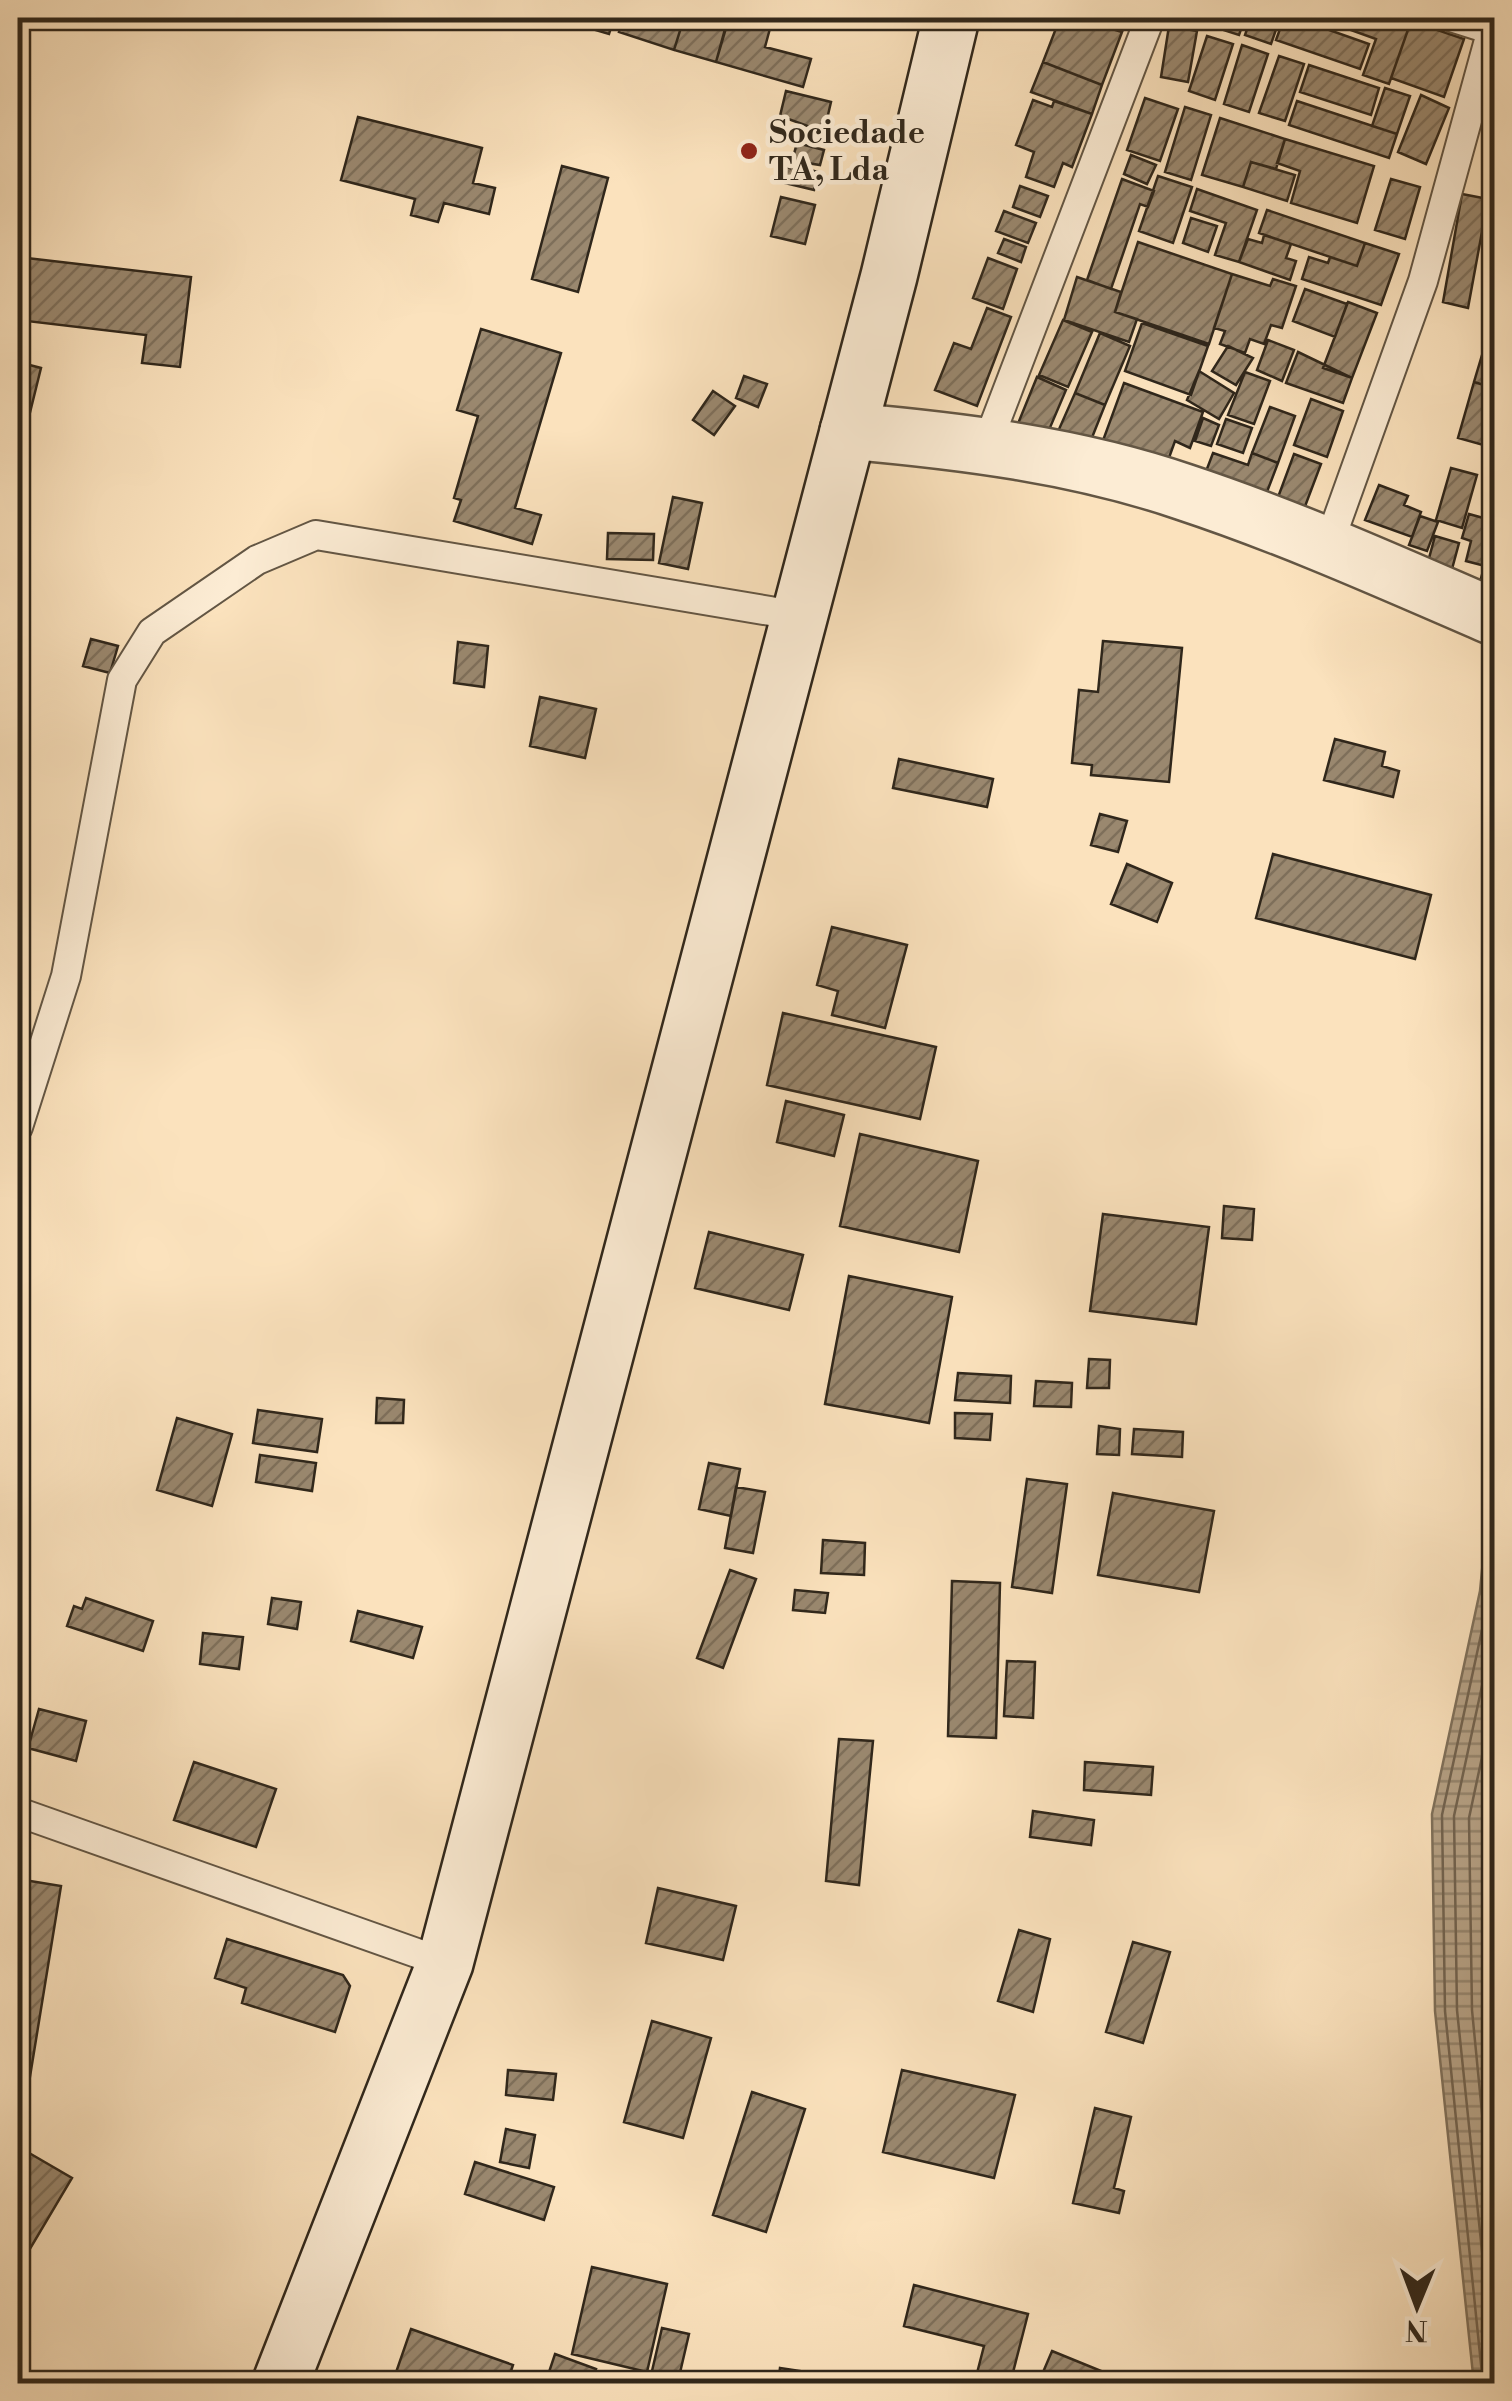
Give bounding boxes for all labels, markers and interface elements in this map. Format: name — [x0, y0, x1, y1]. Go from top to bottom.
place label: Sociedade TA, Lda — [769, 113, 925, 190]
marker: Sociedade TA, Lda — [738, 140, 760, 162]
north arrow — [1367, 2256, 1467, 2356]
text: N — [1405, 2312, 1428, 2347]

